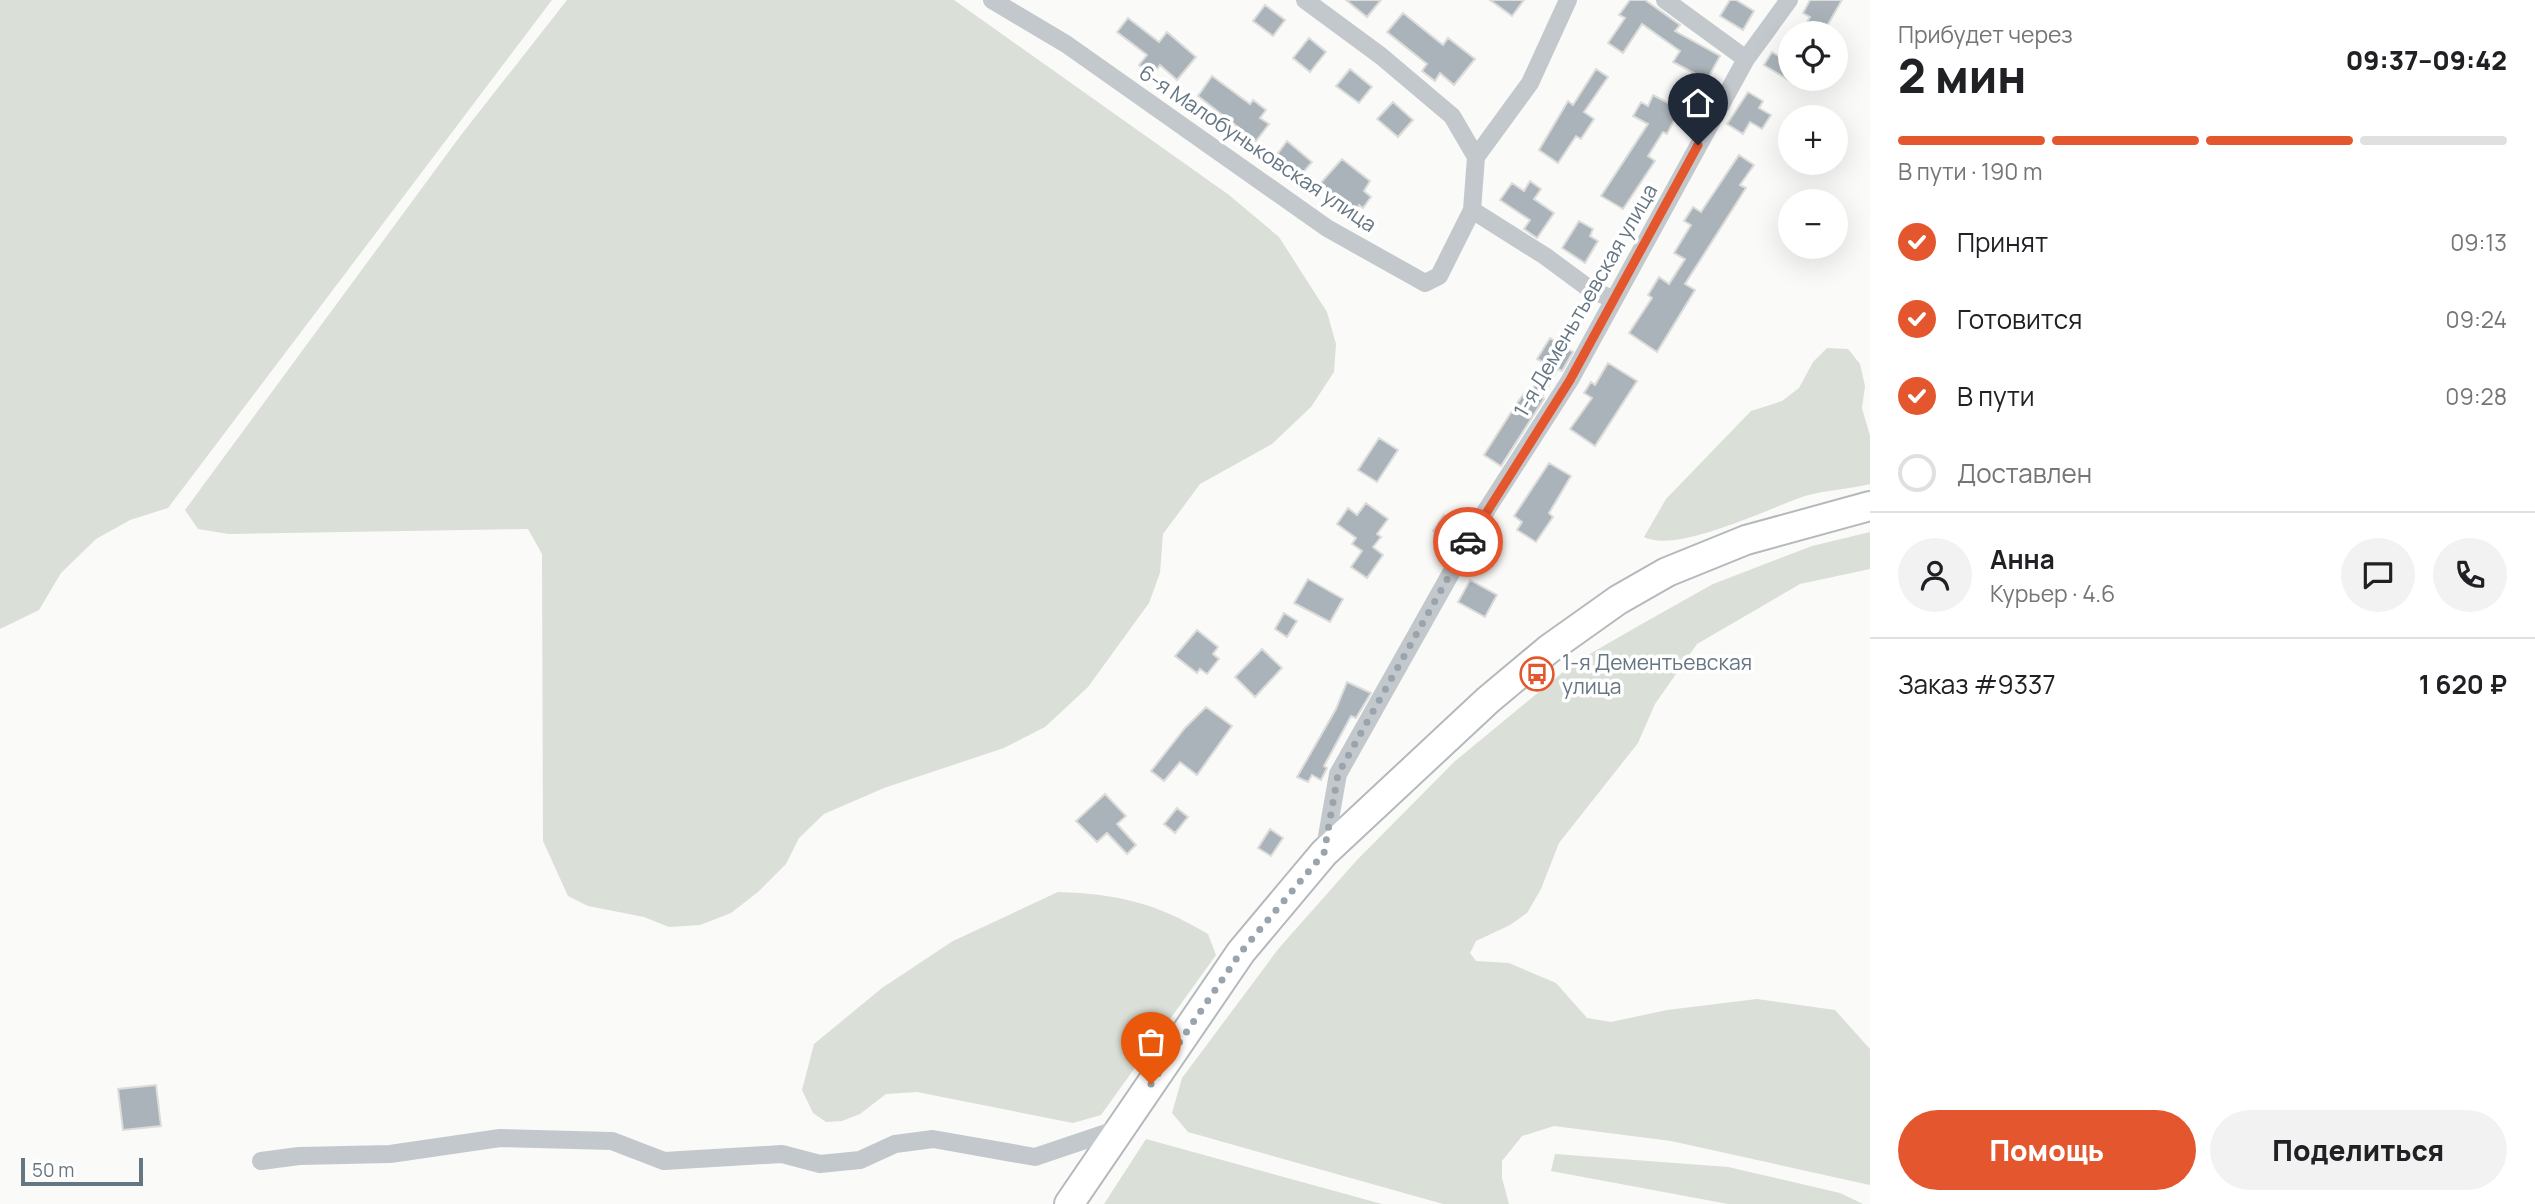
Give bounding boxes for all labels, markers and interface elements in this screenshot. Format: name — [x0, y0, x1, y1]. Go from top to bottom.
text: Прибудет через — [1898, 18, 2073, 50]
map controls — [1778, 21, 1848, 259]
button: locate — [1778, 21, 1848, 91]
text: 09:37–09:42 — [2346, 42, 2507, 78]
text: 2 мин — [1898, 44, 2026, 107]
street label: 6-я Малобуньковская улица — [1134, 58, 1382, 238]
pin — [1668, 73, 1728, 145]
icon: home — [1679, 84, 1717, 122]
button: + — [1778, 105, 1848, 175]
text: В пути · 190 m — [1898, 155, 2042, 187]
street label: 1-я Деменьтьевская улица — [1507, 178, 1663, 422]
button: − — [1778, 189, 1848, 259]
icon: check — [1898, 223, 1936, 261]
text: Принят — [1957, 224, 2048, 260]
text: 09:13 — [2450, 226, 2507, 258]
icon: check — [1898, 300, 1936, 338]
text: Готовится — [1957, 301, 2082, 337]
text: 09:24 — [2446, 303, 2507, 335]
icon: check — [1898, 377, 1936, 415]
text: В пути — [1957, 378, 2035, 414]
text: 09:28 — [2445, 380, 2507, 412]
text: Доставлен — [1957, 455, 2092, 491]
courier — [1433, 507, 1503, 577]
icon: car — [1449, 523, 1487, 561]
button: person — [1898, 538, 1972, 612]
button: chat — [2341, 538, 2415, 612]
button: phone — [2433, 538, 2507, 612]
text: Анна — [1990, 541, 2055, 577]
text: Курьер · 4.6 — [1990, 577, 2115, 609]
place label: 1-я Дементьевская улица — [1562, 648, 1752, 700]
bus stop icon: 1-я Дементьевская улица — [1518, 655, 1556, 693]
text: Заказ #9337 — [1898, 666, 2056, 702]
text: 1 620 ₽ — [2419, 666, 2507, 702]
pin — [1121, 1012, 1181, 1084]
icon: bag — [1132, 1023, 1170, 1061]
button: Помощь — [1898, 1110, 2196, 1190]
button: Поделиться — [2210, 1110, 2507, 1190]
scale bar — [21, 1155, 144, 1187]
text: 50 m — [32, 1157, 74, 1183]

